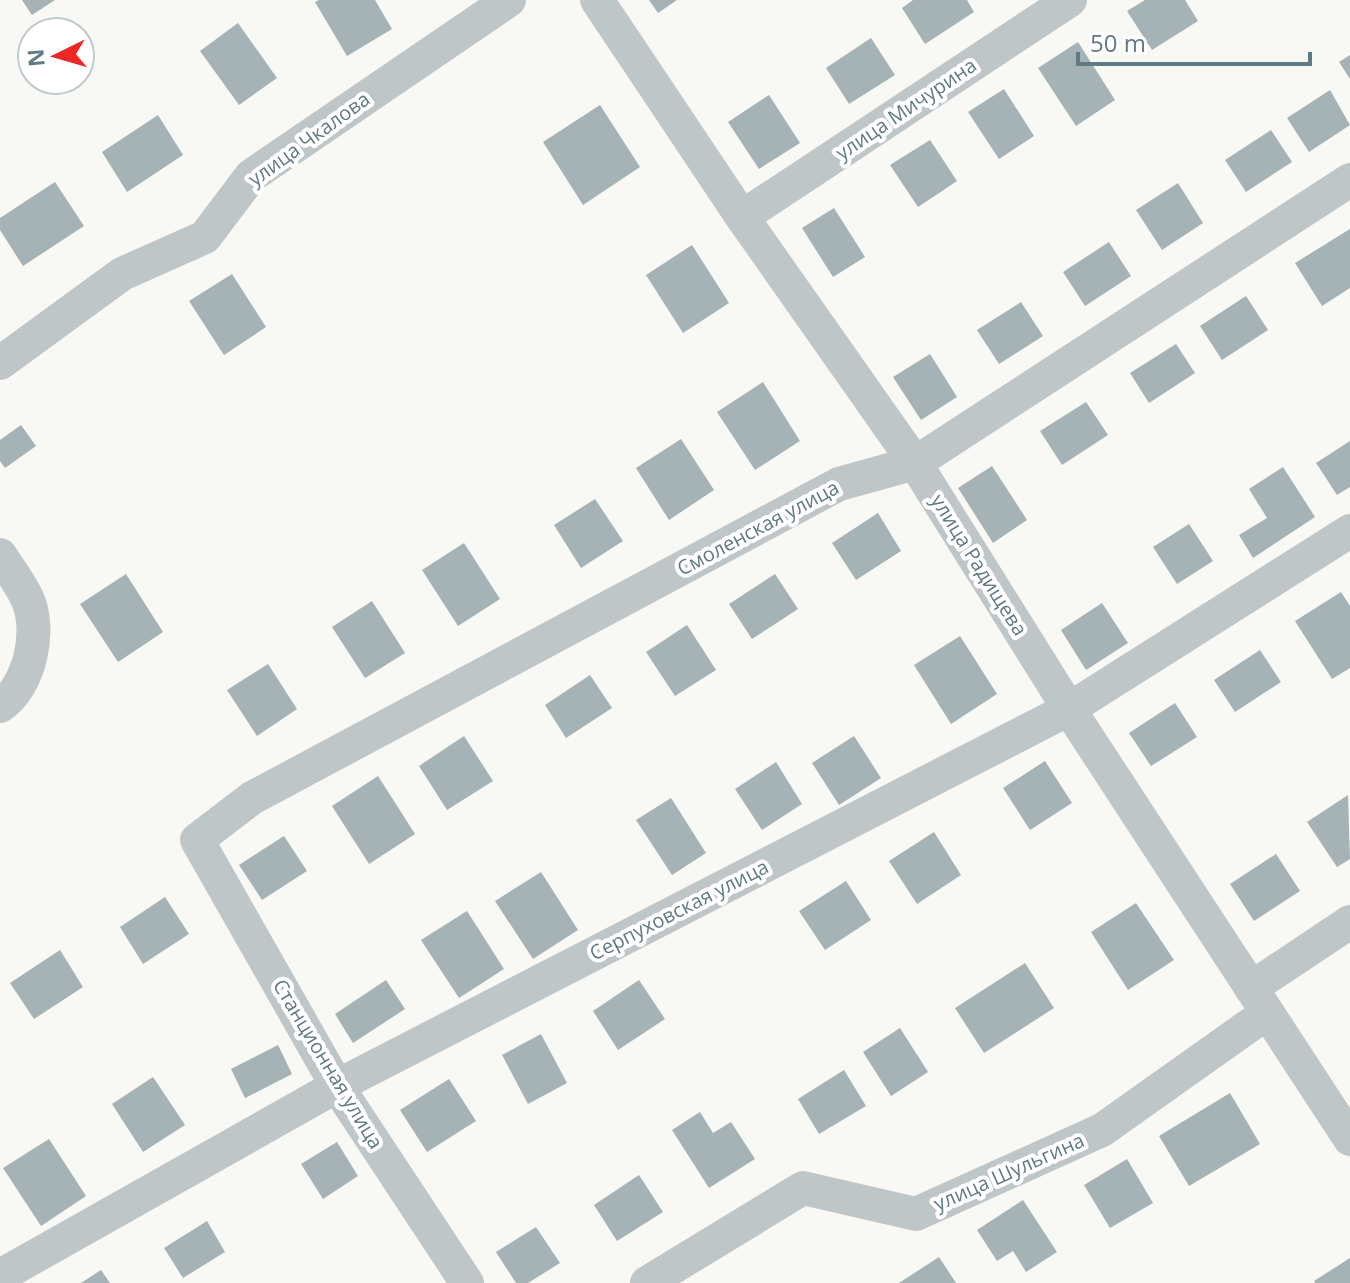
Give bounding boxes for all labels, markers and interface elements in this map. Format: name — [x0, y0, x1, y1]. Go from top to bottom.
north arrow — [16, 16, 96, 96]
scale bar — [1078, 16, 1310, 66]
text: 50 m — [1090, 26, 1146, 59]
text: N — [19, 48, 51, 68]
street label: улица Мичурина — [830, 51, 981, 166]
street label: улица Чкалова — [242, 85, 375, 192]
street label: Смоленская улица — [672, 473, 843, 582]
street label: улица Радищева — [925, 489, 1034, 641]
street label: Серпуховская улица — [585, 853, 773, 966]
street label: Станционная улица — [267, 974, 390, 1154]
street label: улица Шульгина — [929, 1126, 1088, 1217]

